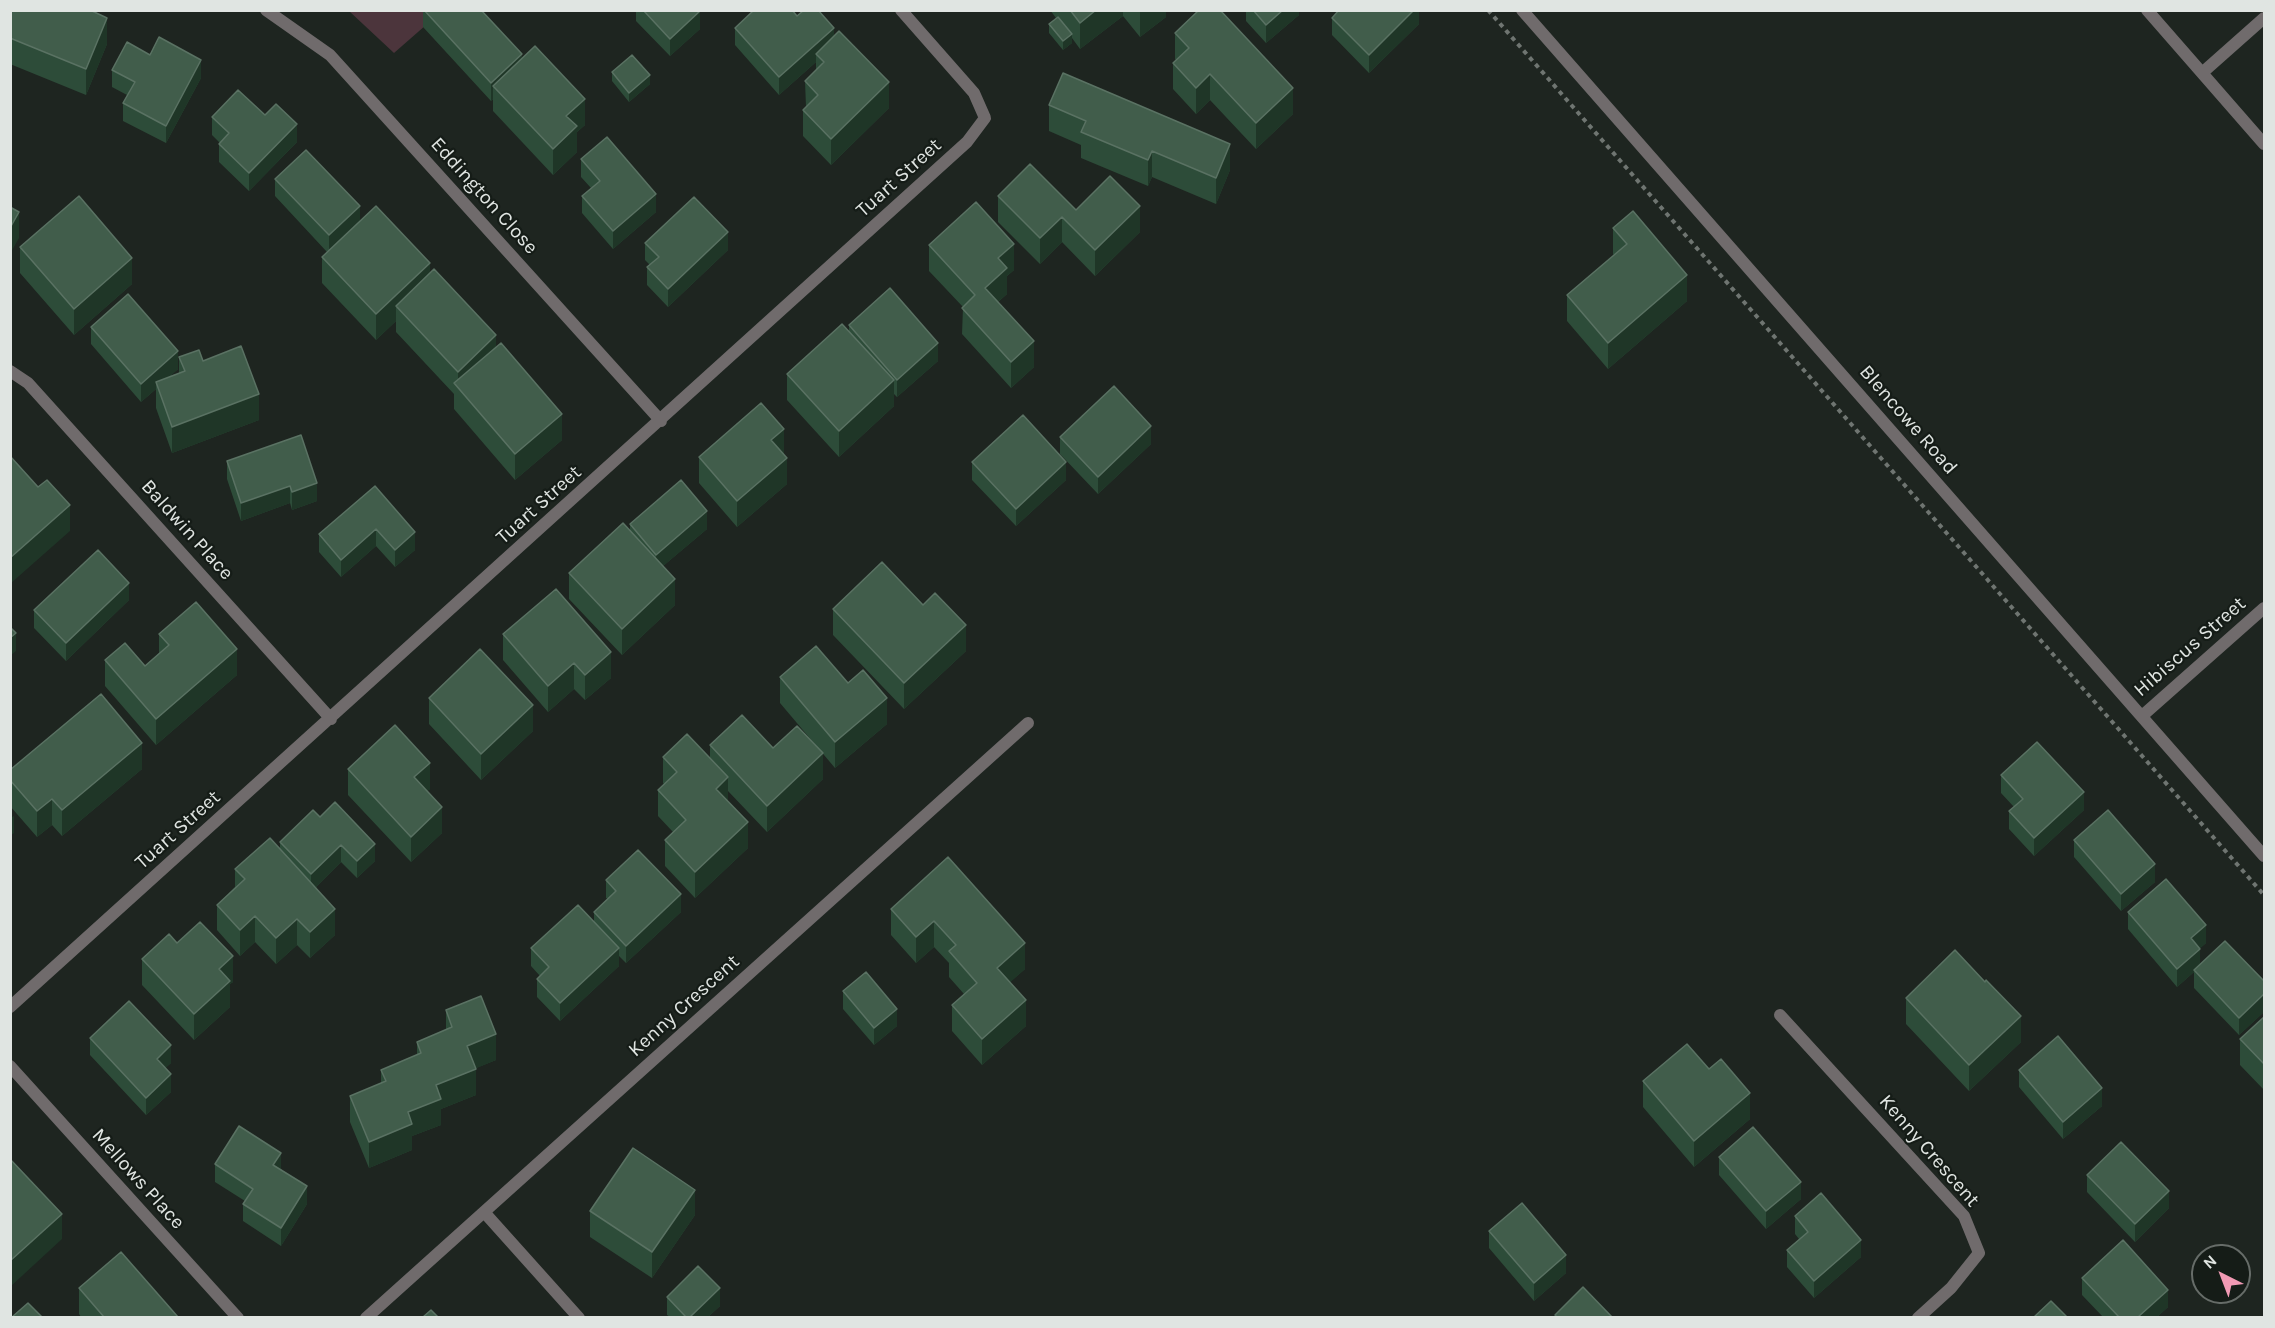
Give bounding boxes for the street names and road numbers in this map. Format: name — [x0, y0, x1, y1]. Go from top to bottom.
street label: Eddington Close — [425, 133, 543, 259]
street label: Tuart Street — [852, 134, 946, 222]
street label: Blencowe Road — [1854, 360, 1962, 480]
street label: Tuart Street — [492, 461, 586, 549]
street label: Baldwin Place — [136, 475, 238, 585]
street label: Hibiscus Street — [2129, 592, 2251, 702]
street label: Tuart Street — [131, 786, 225, 874]
street label: Kenny Crescent — [624, 950, 744, 1062]
street label: Kenny Crescent — [1874, 1090, 1984, 1212]
street label: Mellows Place — [86, 1124, 190, 1234]

